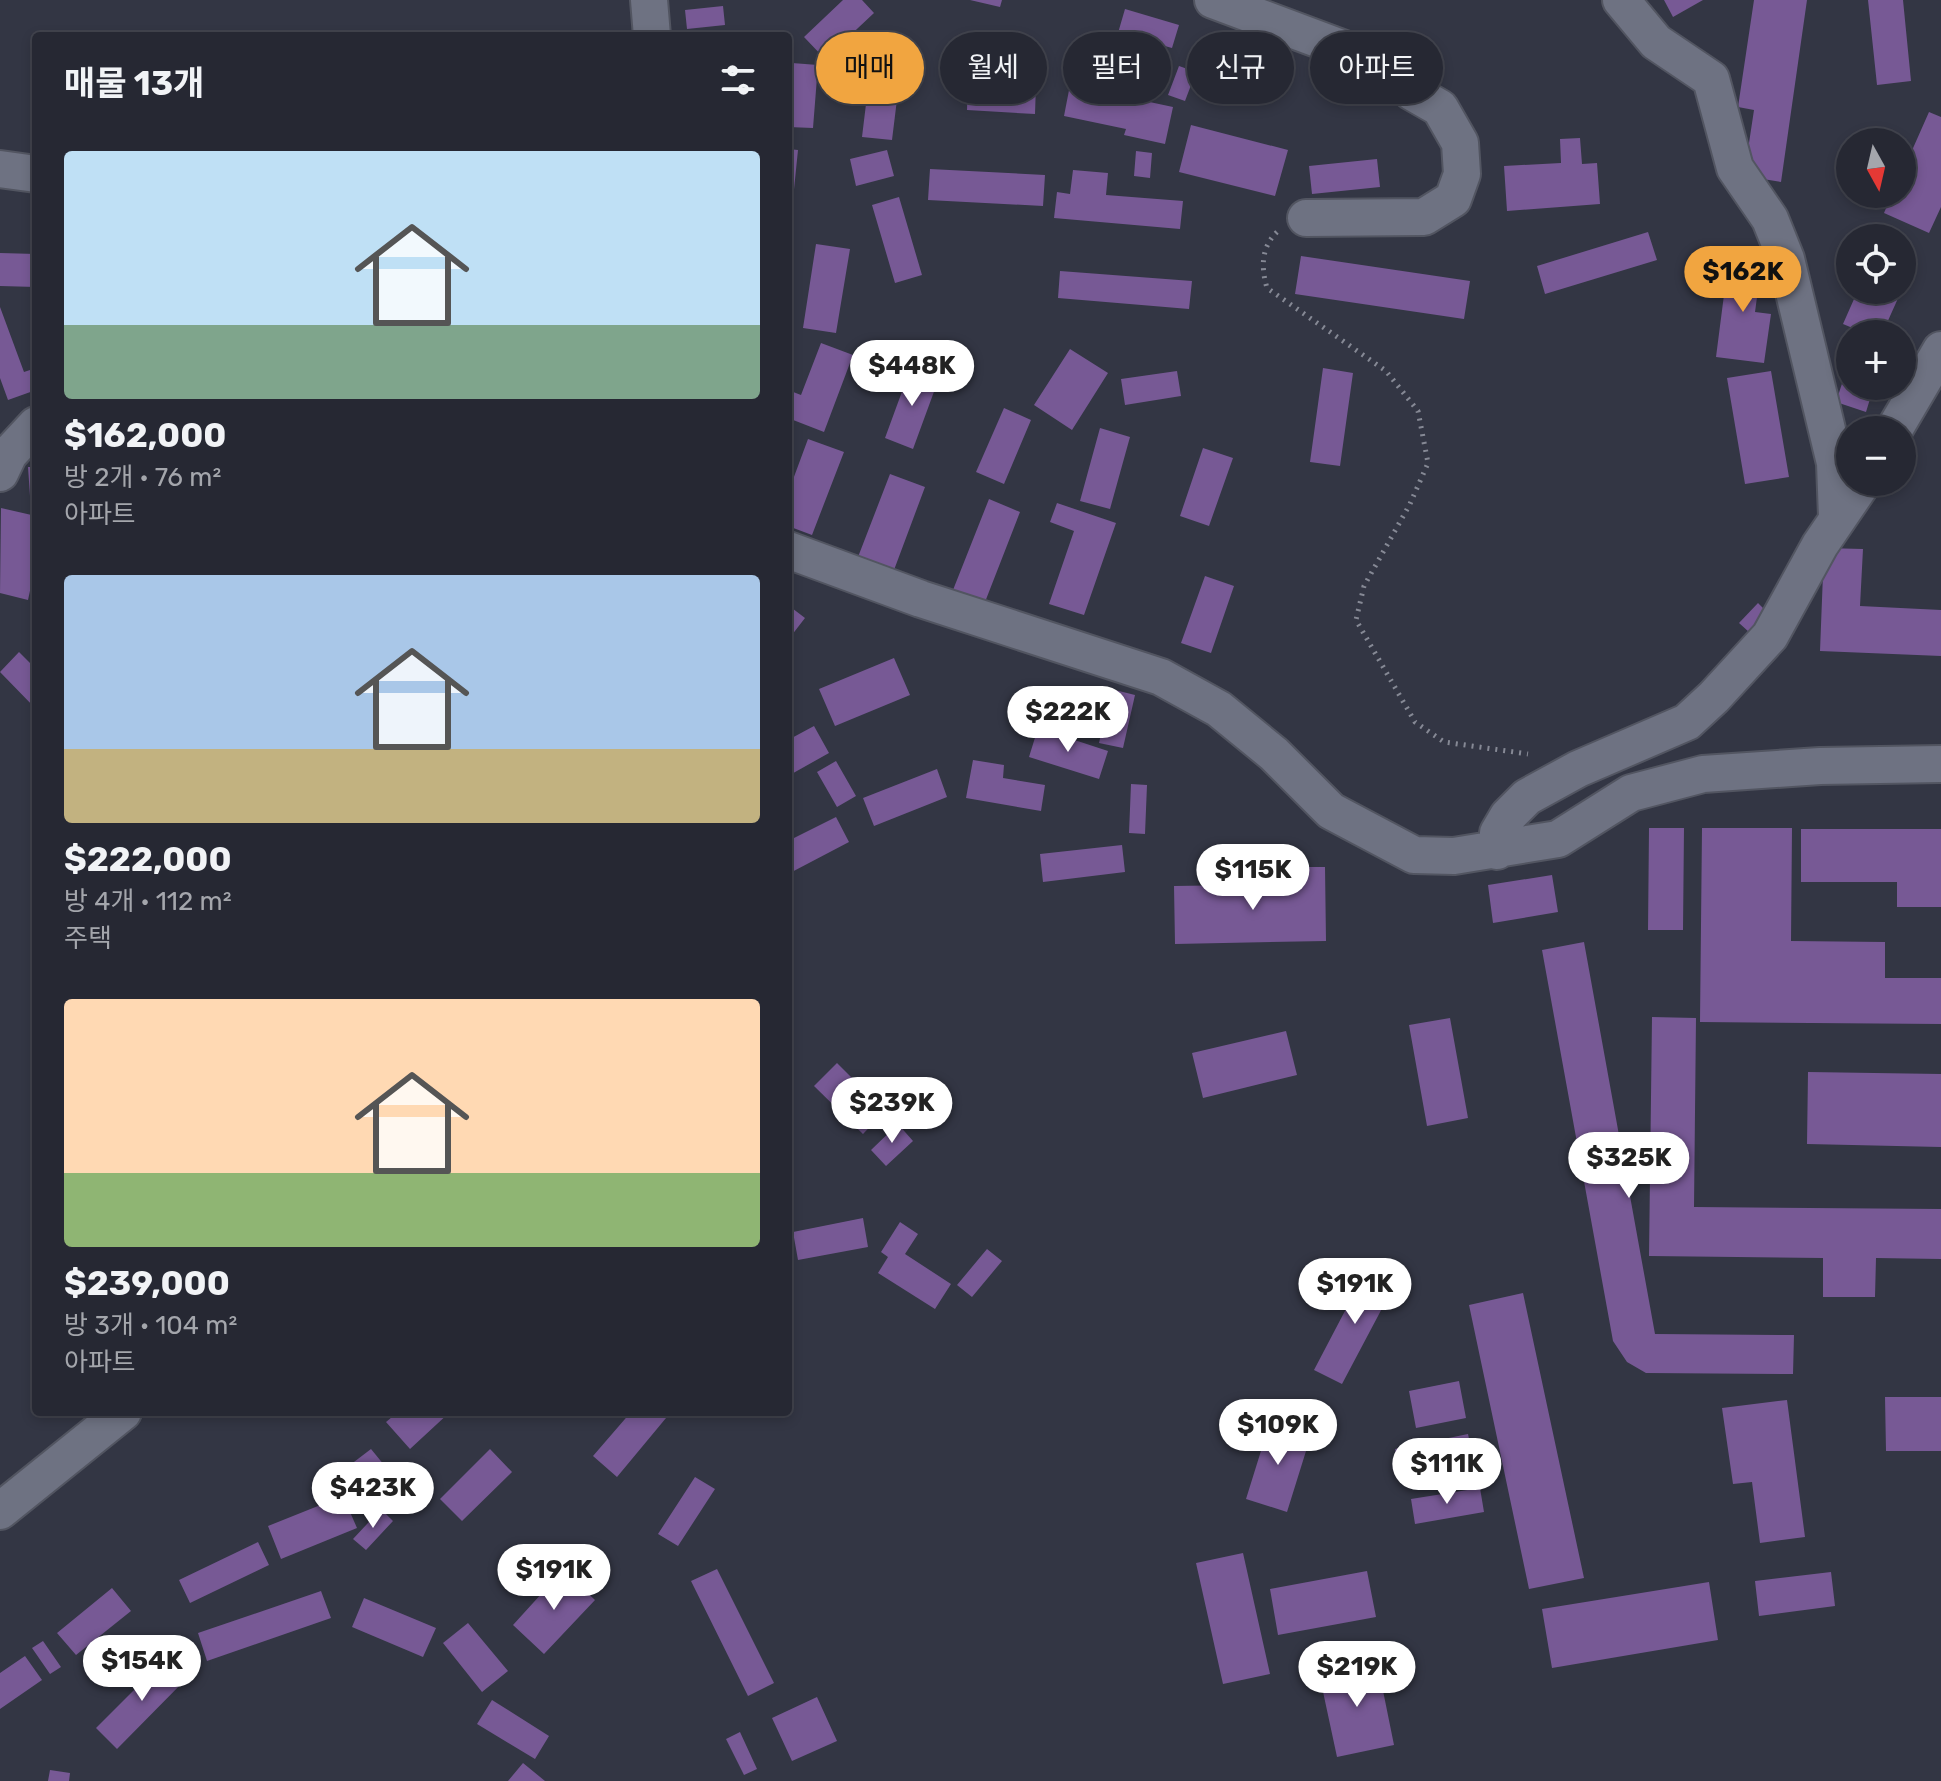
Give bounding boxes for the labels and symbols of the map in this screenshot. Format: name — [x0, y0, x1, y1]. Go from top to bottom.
north arrow — [1836, 128, 1916, 208]
pin: $162K — [1687, 246, 1799, 314]
pin: $448K — [856, 340, 968, 408]
pin: $222K — [1012, 686, 1124, 754]
pin: $115K — [1197, 844, 1309, 912]
pin: $239K — [836, 1077, 948, 1145]
pin: $325K — [1573, 1132, 1685, 1200]
pin: $191K — [1299, 1258, 1411, 1326]
pin: $109K — [1222, 1399, 1334, 1467]
pin: $111K — [1391, 1438, 1503, 1506]
pin: $423K — [317, 1462, 429, 1530]
pin: $191K — [498, 1544, 610, 1612]
pin: $154K — [86, 1635, 198, 1703]
pin: $219K — [1301, 1641, 1413, 1709]

